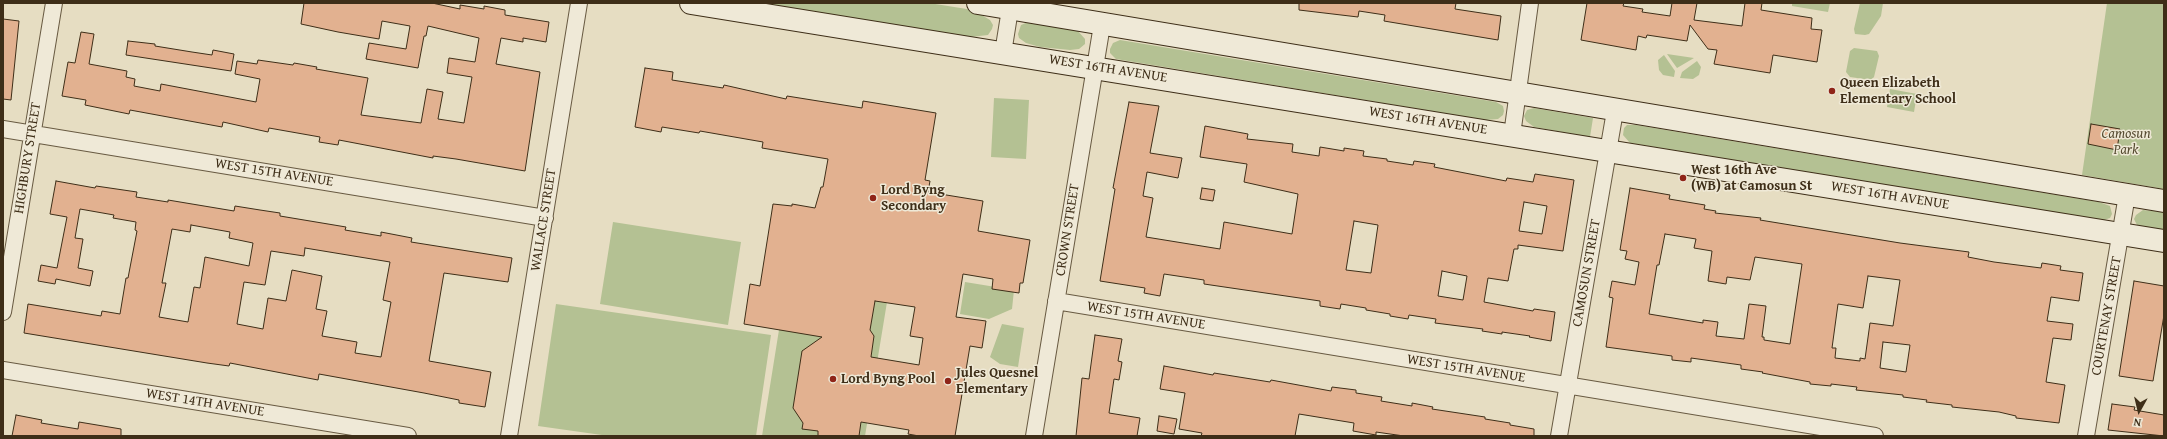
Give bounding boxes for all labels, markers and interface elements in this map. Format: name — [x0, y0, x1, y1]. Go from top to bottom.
street label: WEST 16TH AVENUE — [1048, 51, 1168, 87]
place label: Queen Elizabeth Elementary School — [1840, 75, 1956, 108]
marker: Queen Elizabeth Elementary School — [1827, 86, 1837, 96]
street label: HIGHBURY STREET — [11, 101, 45, 215]
street label: WEST 16TH AVENUE — [1368, 103, 1488, 139]
park label: Camosun Park — [2102, 126, 2150, 158]
street label: WEST 15TH AVENUE — [214, 155, 334, 191]
place label: West 16th Ave (WB) at Camosun St — [1691, 162, 1812, 194]
street label: WALLACE STREET — [528, 167, 560, 273]
marker: West 16th Ave (WB) at Camosun St — [1678, 173, 1688, 183]
street label: WEST 16TH AVENUE — [1830, 178, 1950, 214]
place label: Lord Byng Secondary — [881, 182, 946, 214]
street label: CROWN STREET — [1052, 183, 1084, 277]
marker: Lord Byng Secondary — [868, 193, 878, 203]
street label: CAMOSUN STREET — [1569, 218, 1605, 328]
street label: COURTENAY STREET — [2088, 255, 2126, 377]
street label: WEST 15TH AVENUE — [1086, 298, 1206, 334]
street label: WEST 15TH AVENUE — [1406, 351, 1526, 387]
place label: Jules Quesnel Elementary — [956, 365, 1038, 398]
place label: Lord Byng Pool — [841, 371, 935, 387]
marker: Lord Byng Pool — [828, 374, 838, 384]
marker: Jules Quesnel Elementary — [943, 376, 953, 386]
street label: WEST 14TH AVENUE — [145, 385, 265, 421]
north arrow — [2119, 391, 2159, 431]
text: N — [2133, 414, 2142, 431]

